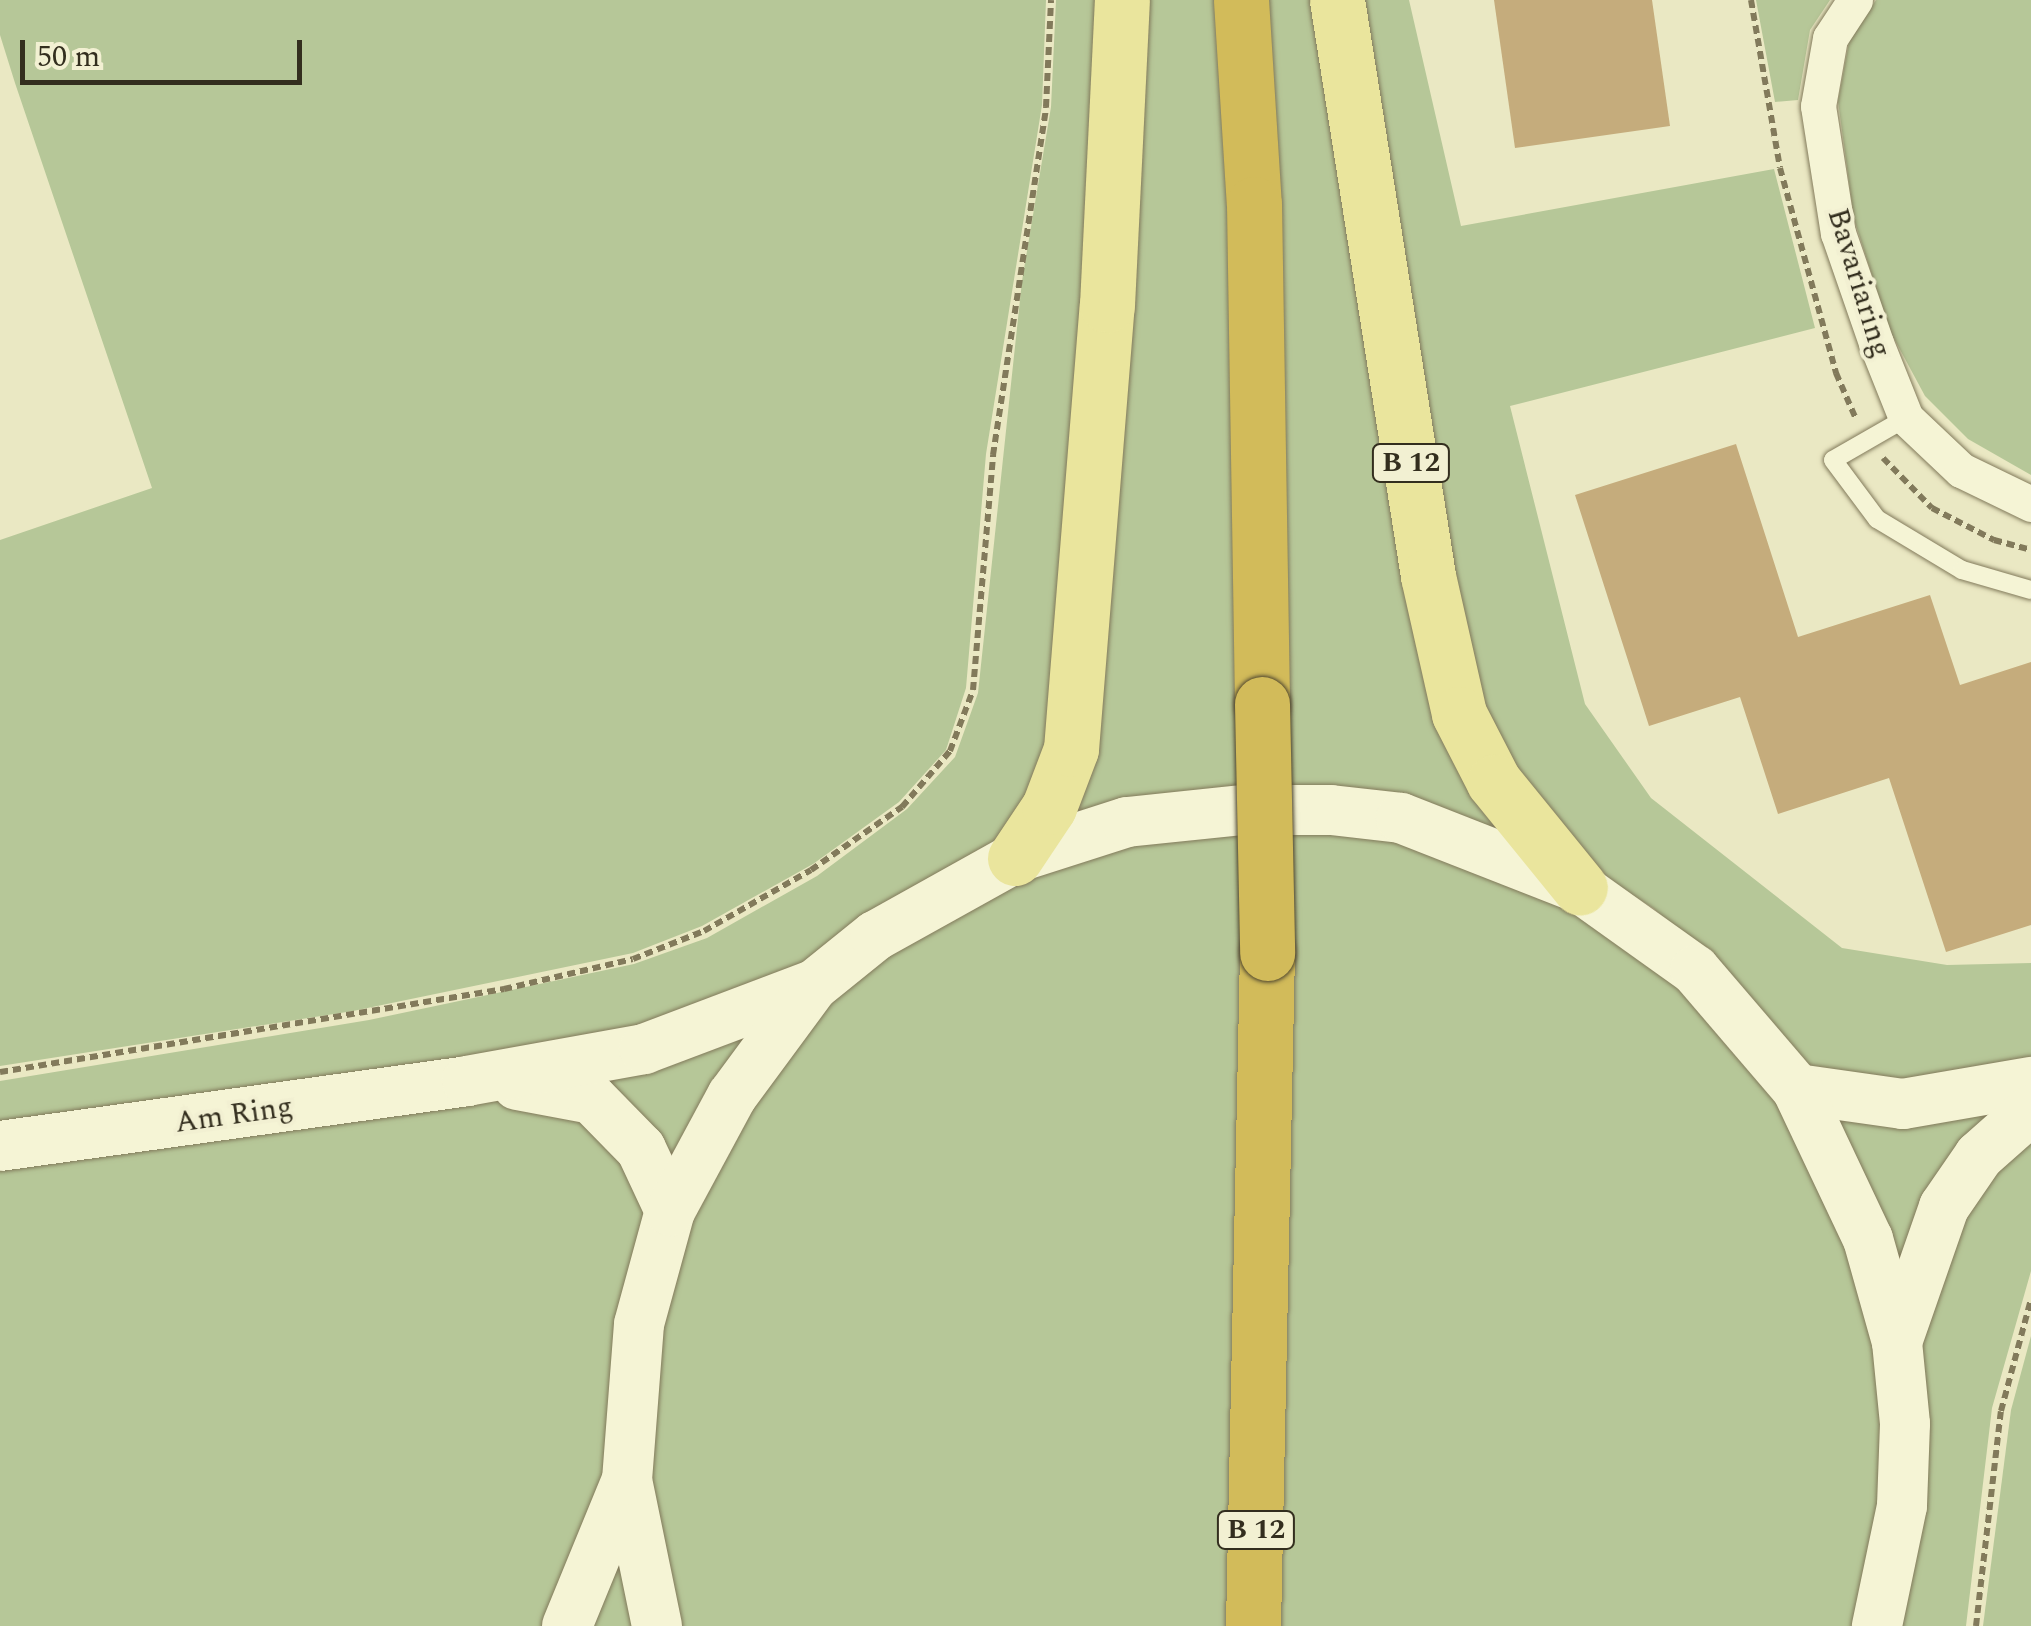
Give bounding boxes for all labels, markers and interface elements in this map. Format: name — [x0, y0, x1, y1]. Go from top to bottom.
scale bar — [25, 20, 308, 82]
text: 50 m — [37, 34, 100, 80]
street label: Bavariaring — [1819, 204, 1899, 362]
road number: B 12 — [1371, 440, 1451, 486]
street label: Am Ring — [173, 1089, 295, 1141]
road number: B 12 — [1216, 1507, 1296, 1553]

